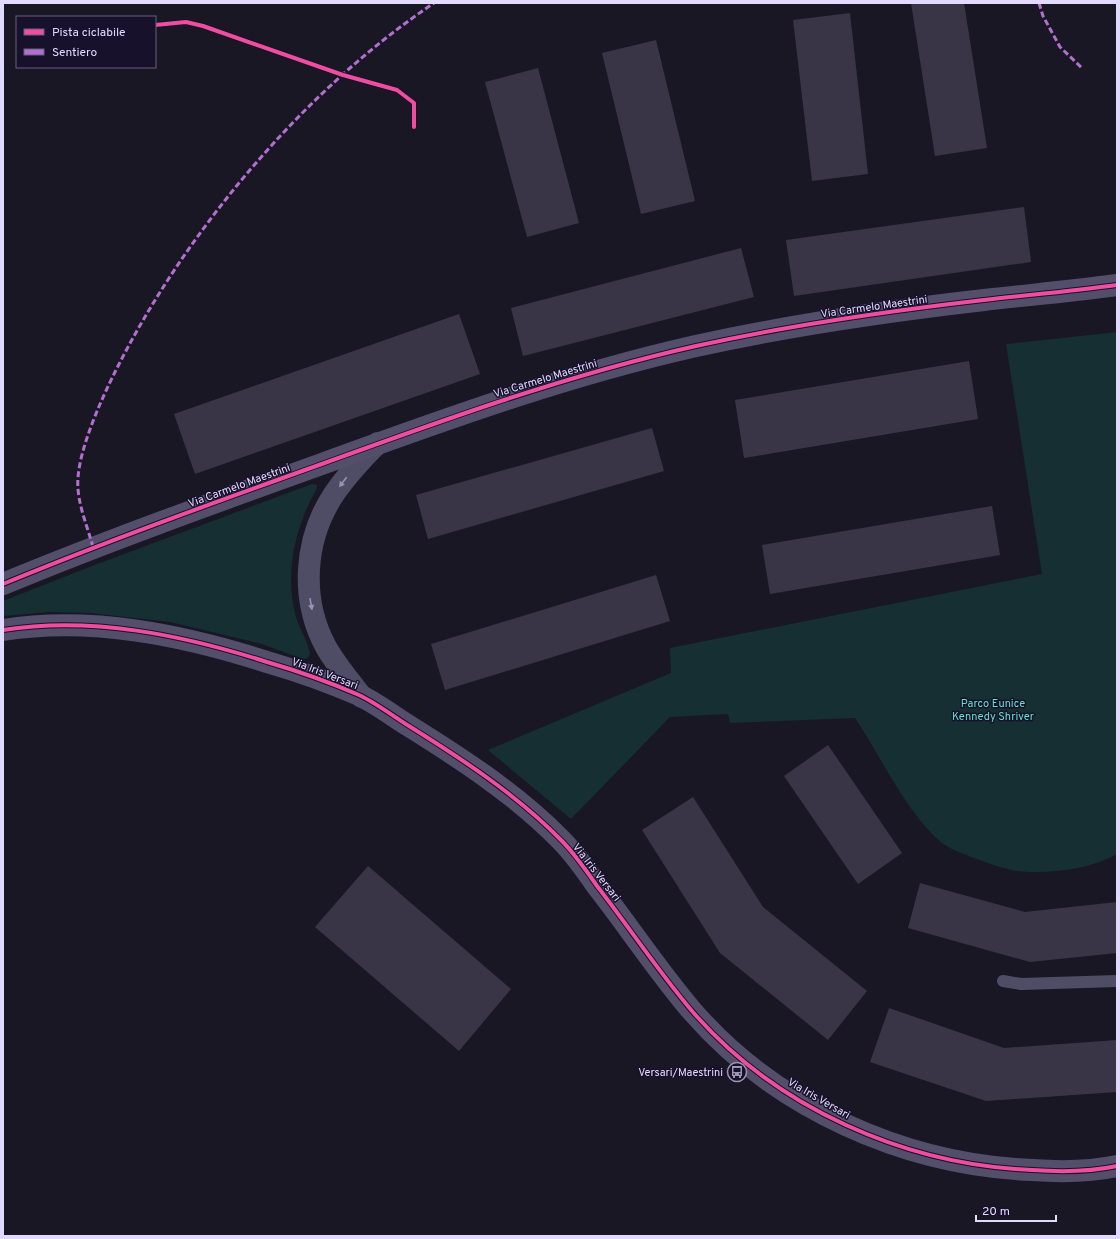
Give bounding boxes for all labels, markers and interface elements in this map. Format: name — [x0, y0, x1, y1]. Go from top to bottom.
legend — [16, 16, 156, 68]
text: Pista ciclabile — [52, 25, 126, 41]
text: Sentiero — [52, 45, 97, 61]
street label: Via Carmelo Maestrini — [820, 293, 928, 321]
street label: Via Carmelo Maestrini — [492, 357, 599, 401]
street label: Via Carmelo Maestrini — [186, 461, 292, 511]
one-way arrow — [338, 477, 347, 488]
one-way arrow — [309, 598, 315, 610]
street label: Via Iris Versari — [289, 655, 360, 693]
park label: Parco Eunice Kennedy Shriver — [952, 697, 1035, 724]
street label: Via Iris Versari — [569, 841, 623, 905]
bus stop icon: Versari/Maestrini — [726, 1061, 748, 1083]
place label: Versari/Maestrini — [638, 1066, 723, 1080]
street label: Via Iris Versari — [785, 1075, 852, 1122]
scale bar — [976, 1197, 1056, 1223]
text: 20 m — [982, 1204, 1010, 1220]

